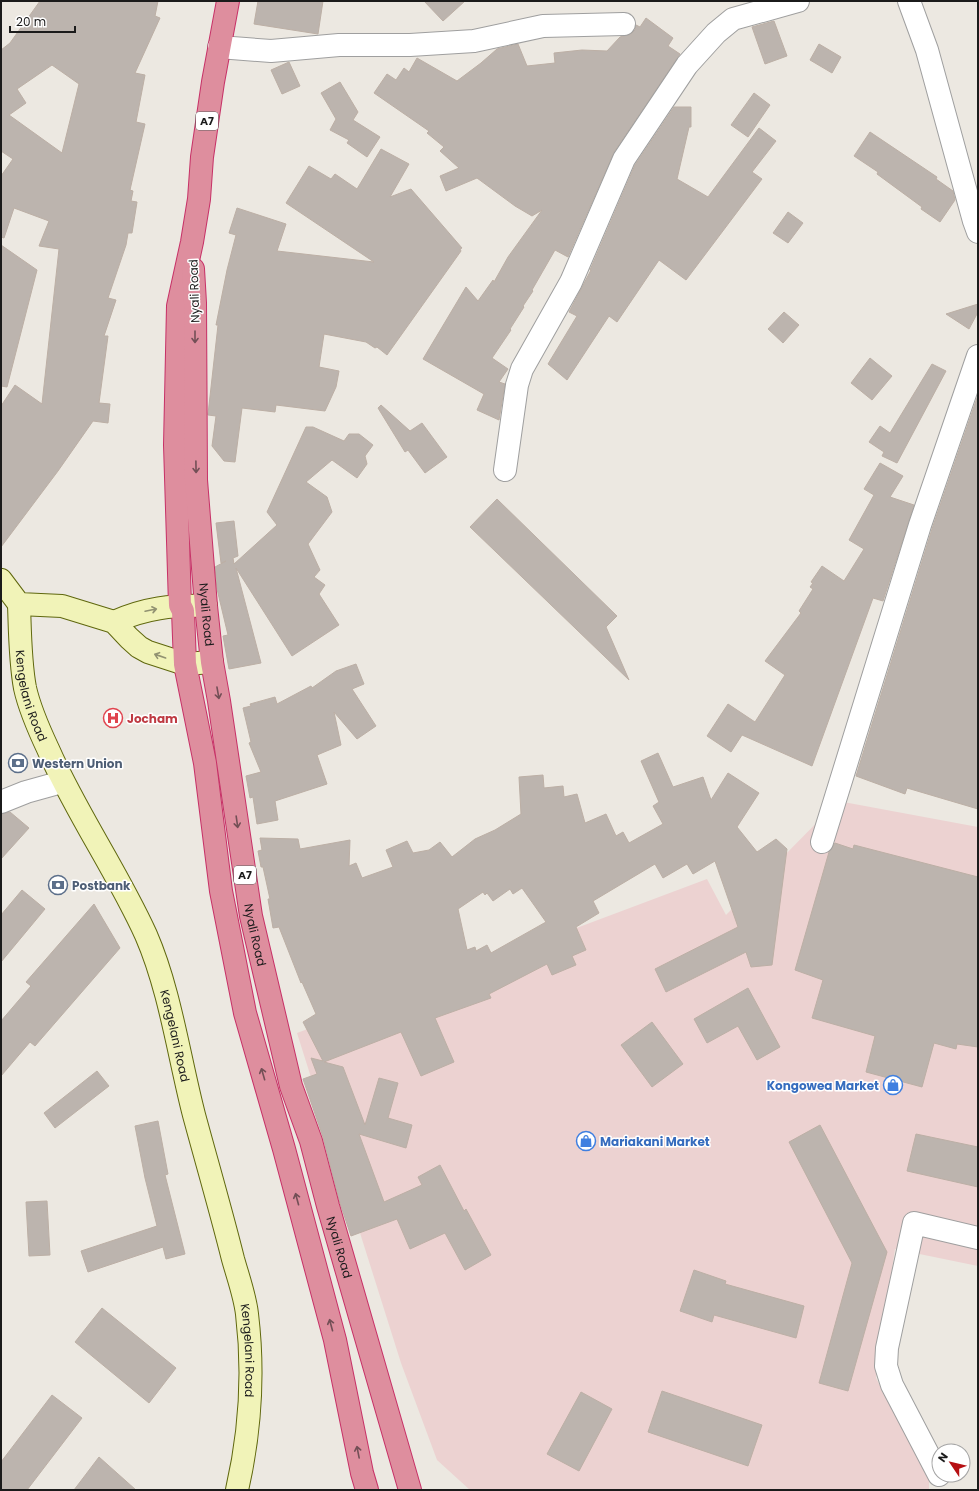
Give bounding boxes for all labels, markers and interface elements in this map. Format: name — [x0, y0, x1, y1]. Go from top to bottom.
scale bar — [10, 8, 75, 34]
text: 20 m — [16, 13, 46, 30]
road number: A7 — [196, 112, 218, 130]
street label: Nyali Road — [184, 259, 204, 323]
one-way arrow — [191, 330, 199, 343]
one-way arrow — [192, 460, 200, 473]
street label: Nyali Road — [196, 582, 219, 647]
one-way arrow — [144, 606, 157, 614]
street label: Kengelani Road — [12, 649, 52, 744]
one-way arrow — [154, 652, 167, 659]
one-way arrow — [214, 686, 222, 699]
hospital icon: Jocham — [102, 707, 124, 729]
place label: Jocham — [127, 710, 178, 727]
bank icon: Western Union — [7, 752, 29, 774]
place label: Western Union — [32, 755, 123, 772]
one-way arrow — [233, 815, 241, 828]
road number: A7 — [234, 866, 256, 884]
bank icon: Postbank — [47, 874, 69, 896]
place label: Postbank — [72, 877, 131, 894]
street label: Nyali Road — [241, 902, 271, 968]
street label: Kengelani Road — [157, 988, 194, 1083]
one-way arrow — [259, 1068, 266, 1081]
shop icon: Kongowea Market — [882, 1074, 904, 1096]
place label: Kongowea Market — [767, 1077, 879, 1094]
shop icon: Mariakani Market — [575, 1130, 597, 1152]
place label: Mariakani Market — [600, 1133, 710, 1150]
one-way arrow — [293, 1193, 300, 1206]
street label: Nyali Road — [323, 1214, 357, 1280]
street label: Kengelani Road — [237, 1302, 259, 1398]
one-way arrow — [326, 1319, 334, 1332]
north arrow — [931, 1443, 971, 1483]
one-way arrow — [353, 1446, 361, 1459]
text: N — [934, 1449, 952, 1465]

